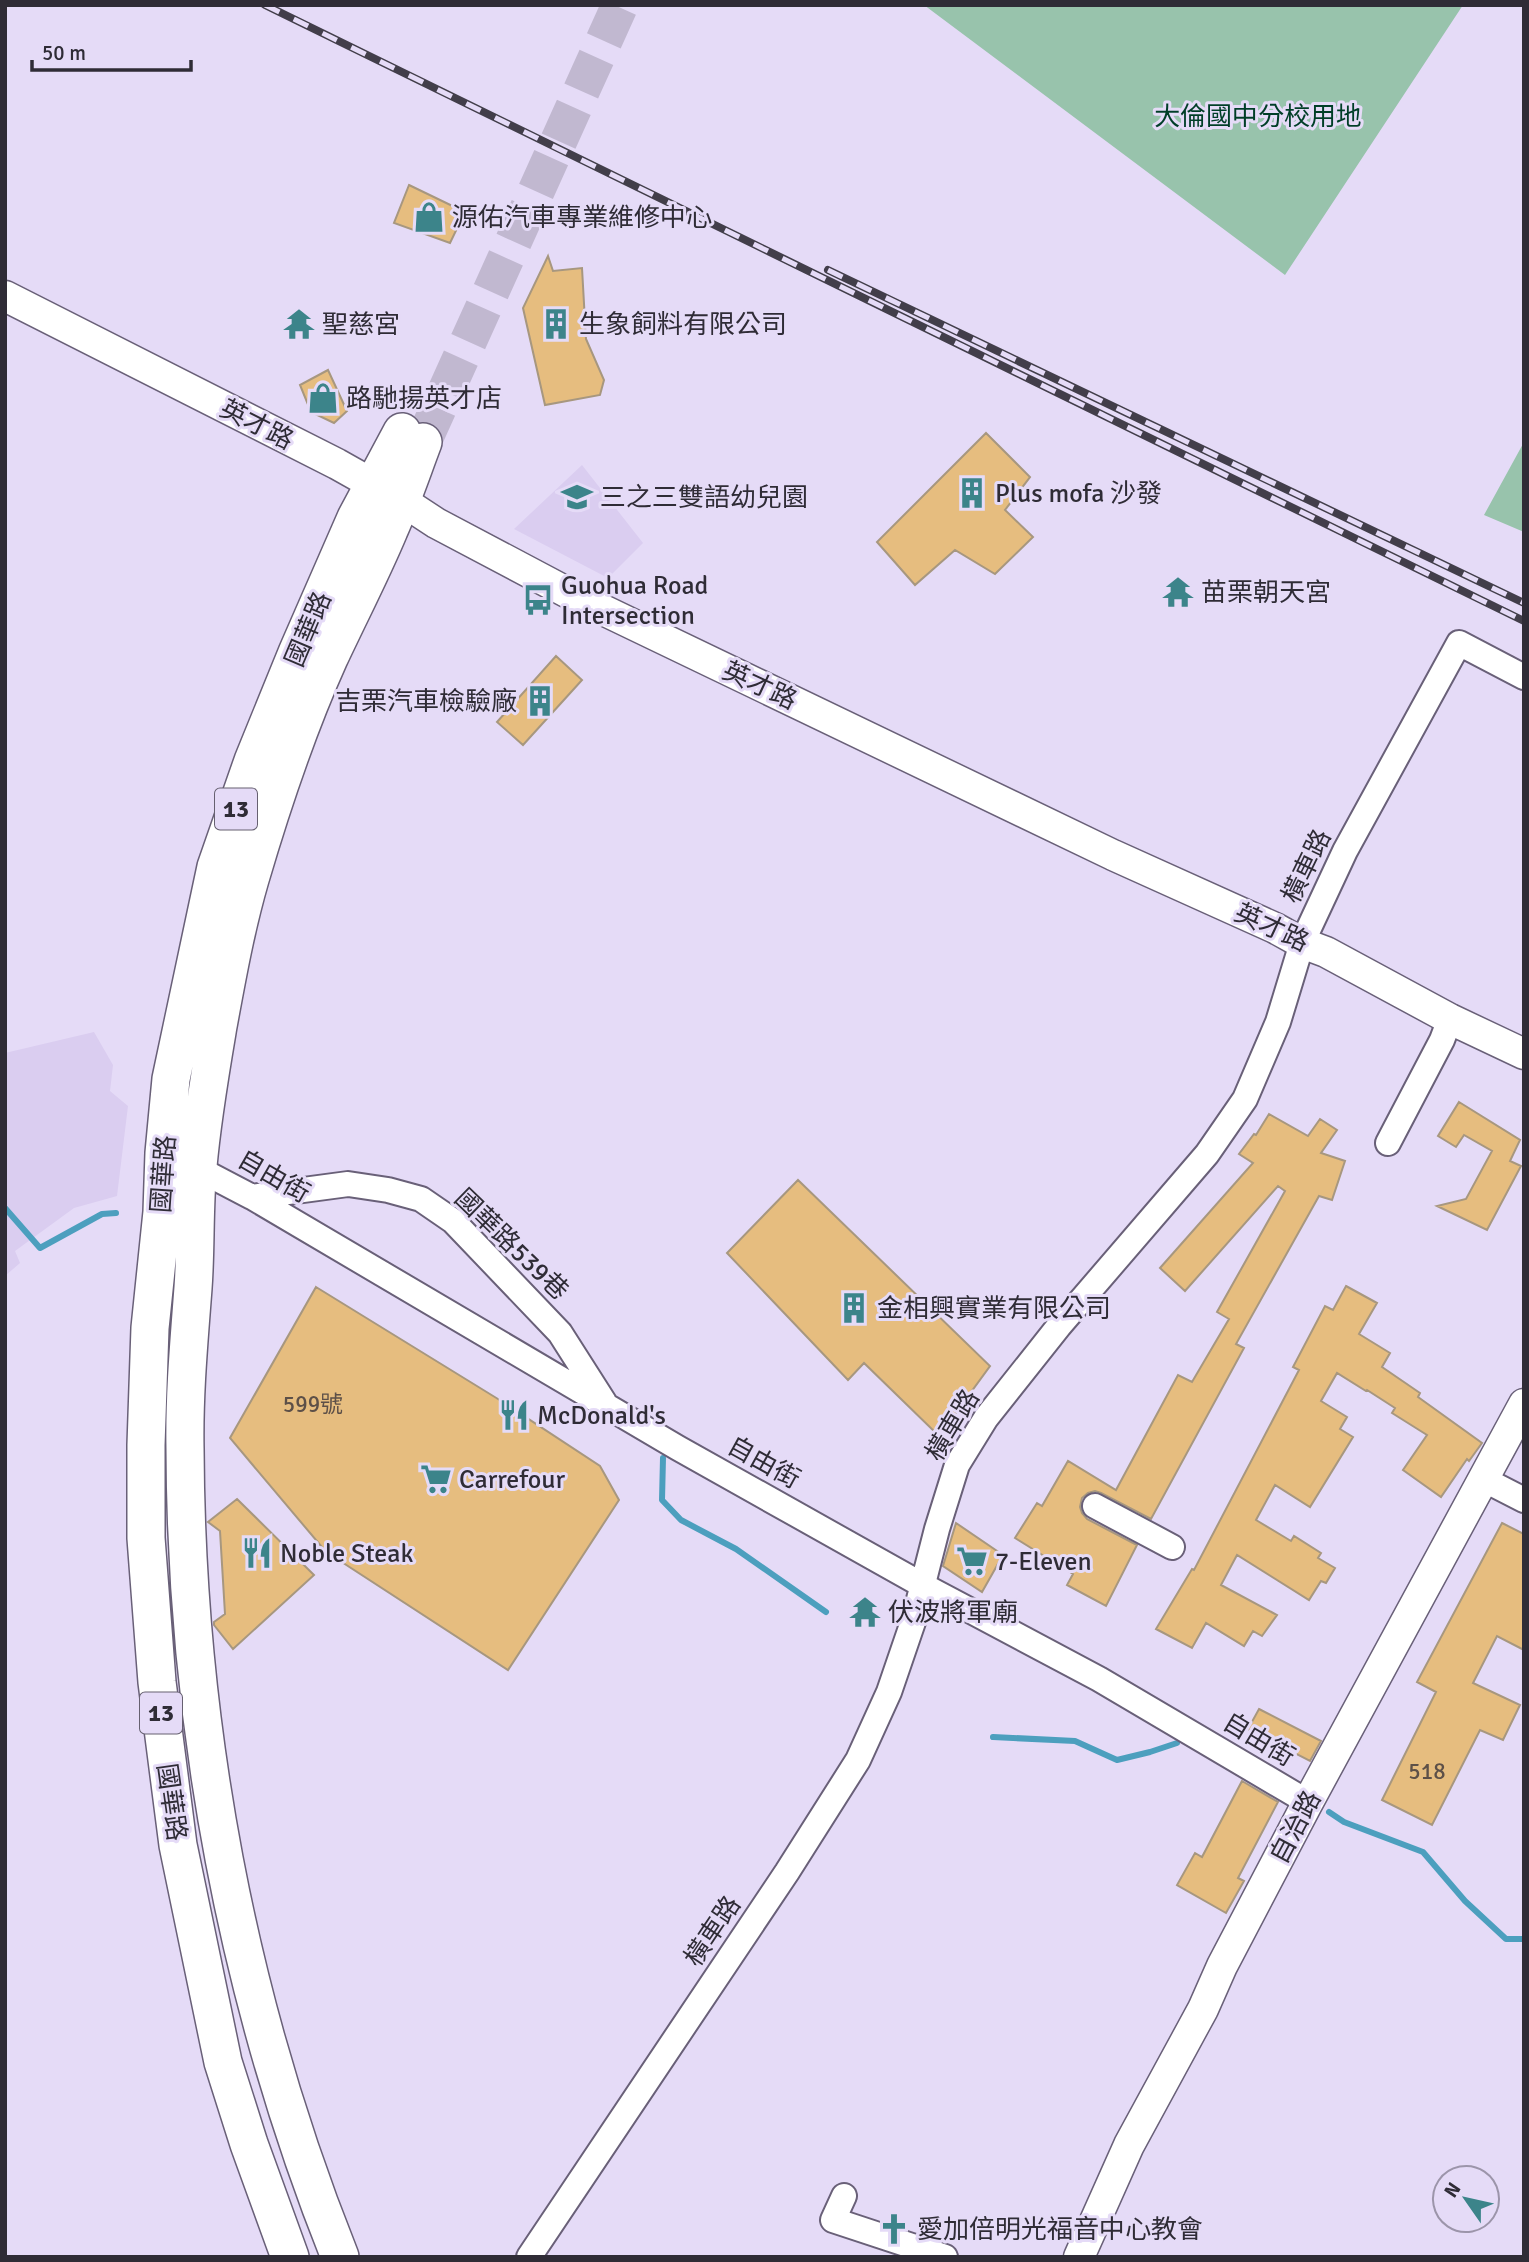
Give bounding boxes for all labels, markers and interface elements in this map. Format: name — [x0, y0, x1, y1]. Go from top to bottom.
scale bar — [32, 28, 191, 72]
text: 50 m — [42, 40, 86, 66]
park label: 大倫國中分校用地 — [1154, 101, 1362, 133]
shop icon: 源佑汽車專業維修中心 — [412, 200, 446, 234]
place label: 源佑汽車專業維修中心 — [452, 202, 712, 234]
temple icon: 聖慈宮 — [282, 307, 316, 341]
building icon: 生象飼料有限公司 — [539, 307, 573, 341]
place label: 聖慈宮 — [322, 309, 400, 341]
place label: 生象飼料有限公司 — [579, 309, 787, 341]
shop icon: 路馳揚英才店 — [306, 381, 340, 415]
place label: 路馳揚英才店 — [346, 383, 502, 415]
street label: 英才路 — [215, 393, 299, 457]
building icon: Plus mofa 沙發 — [955, 476, 989, 510]
place label: Plus mofa 沙發 — [995, 478, 1162, 510]
school or university icon: 三之三雙語幼兒園 — [560, 480, 594, 514]
place label: 三之三雙語幼兒園 — [600, 482, 808, 514]
place label: Guohua Road Intersection — [561, 570, 708, 632]
temple icon: 苗栗朝天宮 — [1161, 575, 1195, 609]
place label: 苗栗朝天宮 — [1201, 577, 1331, 609]
bus stop icon: Guohua Road Intersection — [521, 583, 555, 617]
street label: 國華路 — [279, 587, 339, 672]
street label: 英才路 — [717, 655, 802, 717]
building icon: 吉栗汽車檢驗廠 — [523, 684, 557, 718]
place label: 吉栗汽車檢驗廠 — [335, 686, 517, 718]
road number: 13 — [215, 788, 257, 830]
street label: 橫車路 — [1275, 824, 1338, 909]
street label: 英才路 — [1229, 897, 1314, 959]
street label: 國華路 — [145, 1134, 183, 1214]
street label: 自由街 — [232, 1144, 315, 1210]
street label: 國華路539巷 — [448, 1182, 575, 1307]
building icon: 金相興實業有限公司 — [837, 1291, 871, 1325]
place label: 金相興實業有限公司 — [877, 1293, 1111, 1325]
street label: 橫車路 — [919, 1384, 987, 1467]
house number: 599號 — [283, 1390, 343, 1419]
restaurant icon: McDonald's — [497, 1398, 531, 1432]
place label: McDonald's — [537, 1400, 666, 1432]
street label: 自由街 — [722, 1430, 805, 1496]
supermarket icon: Carrefour — [419, 1462, 453, 1496]
place label: Carrefour — [459, 1464, 566, 1496]
restaurant icon: Noble Steak — [240, 1536, 274, 1570]
place label: Noble Steak — [280, 1538, 414, 1570]
supermarket icon: 7-Eleven — [955, 1544, 989, 1578]
place label: 7-Eleven — [995, 1546, 1092, 1578]
temple icon: 伏波將軍廟 — [848, 1595, 882, 1629]
place label: 伏波將軍廟 — [888, 1597, 1018, 1629]
road number: 13 — [140, 1693, 182, 1734]
street label: 自由街 — [1217, 1706, 1300, 1774]
house number: 518 — [1408, 1757, 1446, 1786]
street label: 國華路 — [150, 1761, 192, 1843]
street label: 自治路 — [1263, 1786, 1328, 1869]
street label: 橫車路 — [678, 1890, 748, 1973]
north arrow — [1431, 2164, 1501, 2234]
text: N — [1439, 2178, 1466, 2202]
church icon: 愛加倍明光福音中心教會 — [877, 2212, 911, 2246]
place label: 愛加倍明光福音中心教會 — [917, 2214, 1203, 2246]

